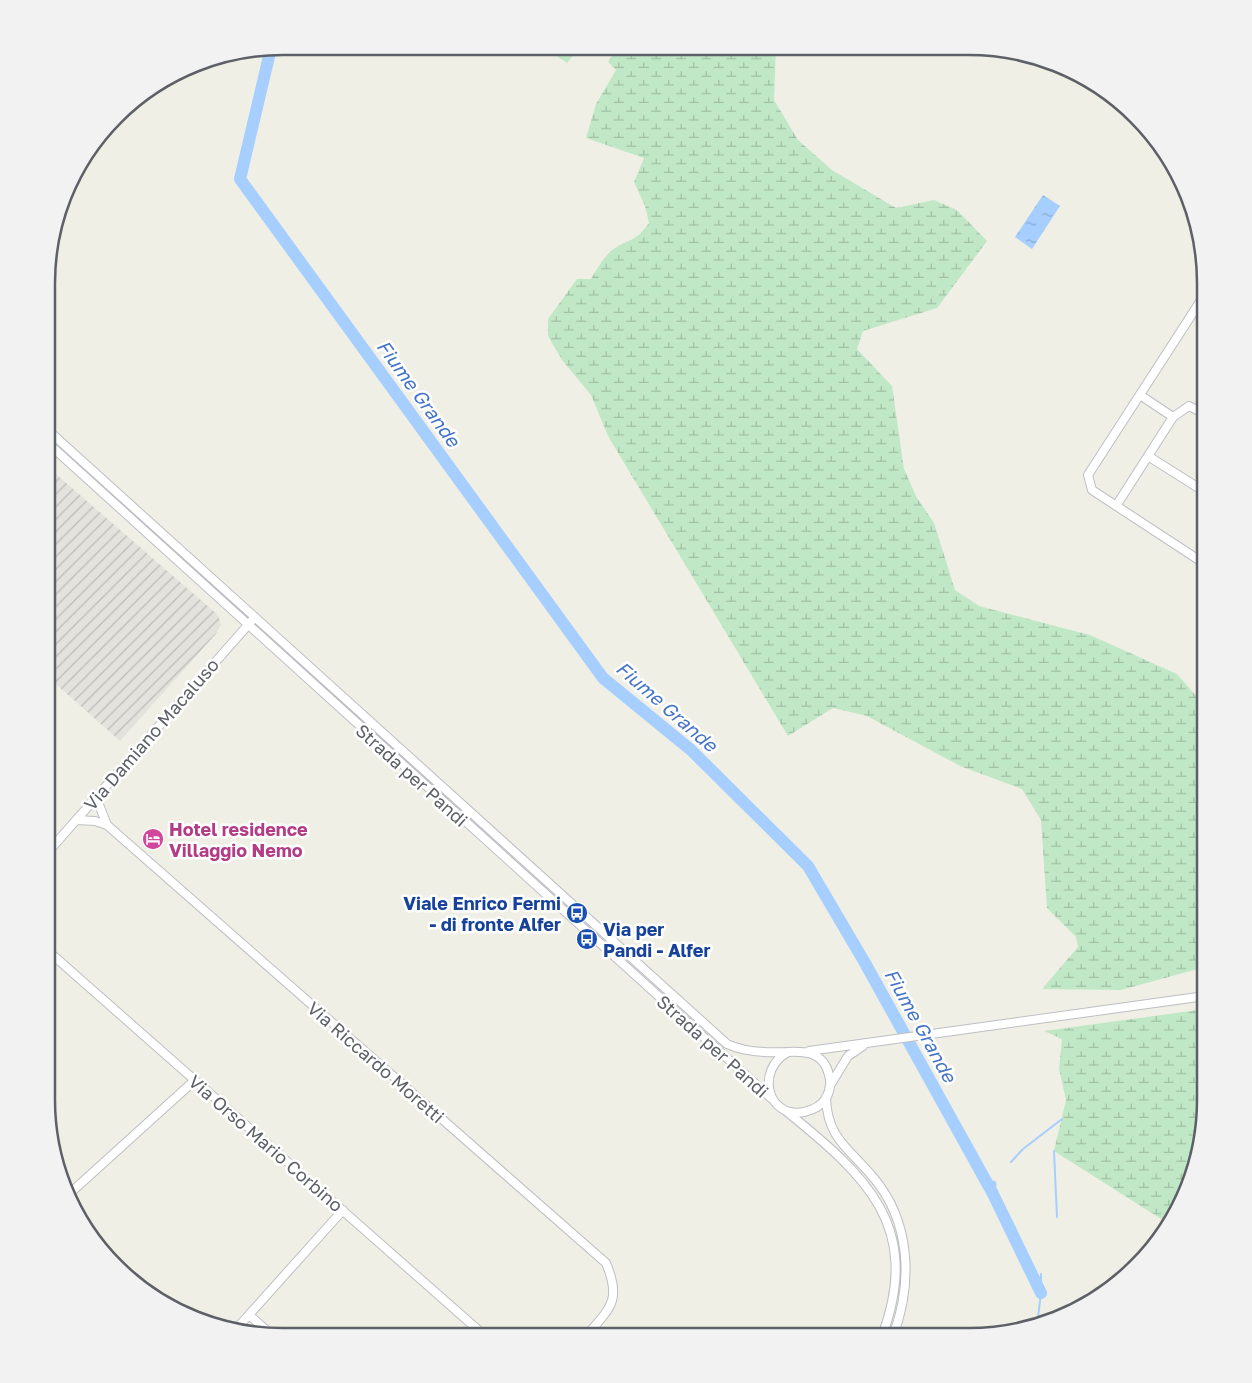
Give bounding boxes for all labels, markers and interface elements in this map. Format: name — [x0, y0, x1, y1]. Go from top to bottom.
water label: Fiume Grande — [373, 335, 467, 452]
street label: Via Damiano Macaluso — [79, 653, 223, 815]
water label: Fiume Grande — [612, 656, 724, 757]
street label: Strada per Pandi — [352, 719, 472, 831]
place label: Hotel residence Villaggio Nemo — [169, 818, 308, 861]
hotel icon: Hotel residence Villaggio Nemo — [141, 827, 165, 851]
place label: Viale Enrico Fermi - di fronte Alfer — [403, 892, 561, 935]
bus stop icon: Viale Enrico Fermi - di fronte Alfer — [565, 901, 589, 925]
place label: Via per Pandi - Alfer — [603, 918, 710, 961]
bus stop icon: Via per Pandi - Alfer — [575, 927, 599, 951]
water label: Fiume Grande — [880, 964, 963, 1088]
street label: Strada per Pandi — [653, 990, 773, 1102]
street label: Via Riccardo Moretti — [303, 997, 449, 1127]
street label: Via Orso Mario Corbino — [184, 1070, 348, 1216]

